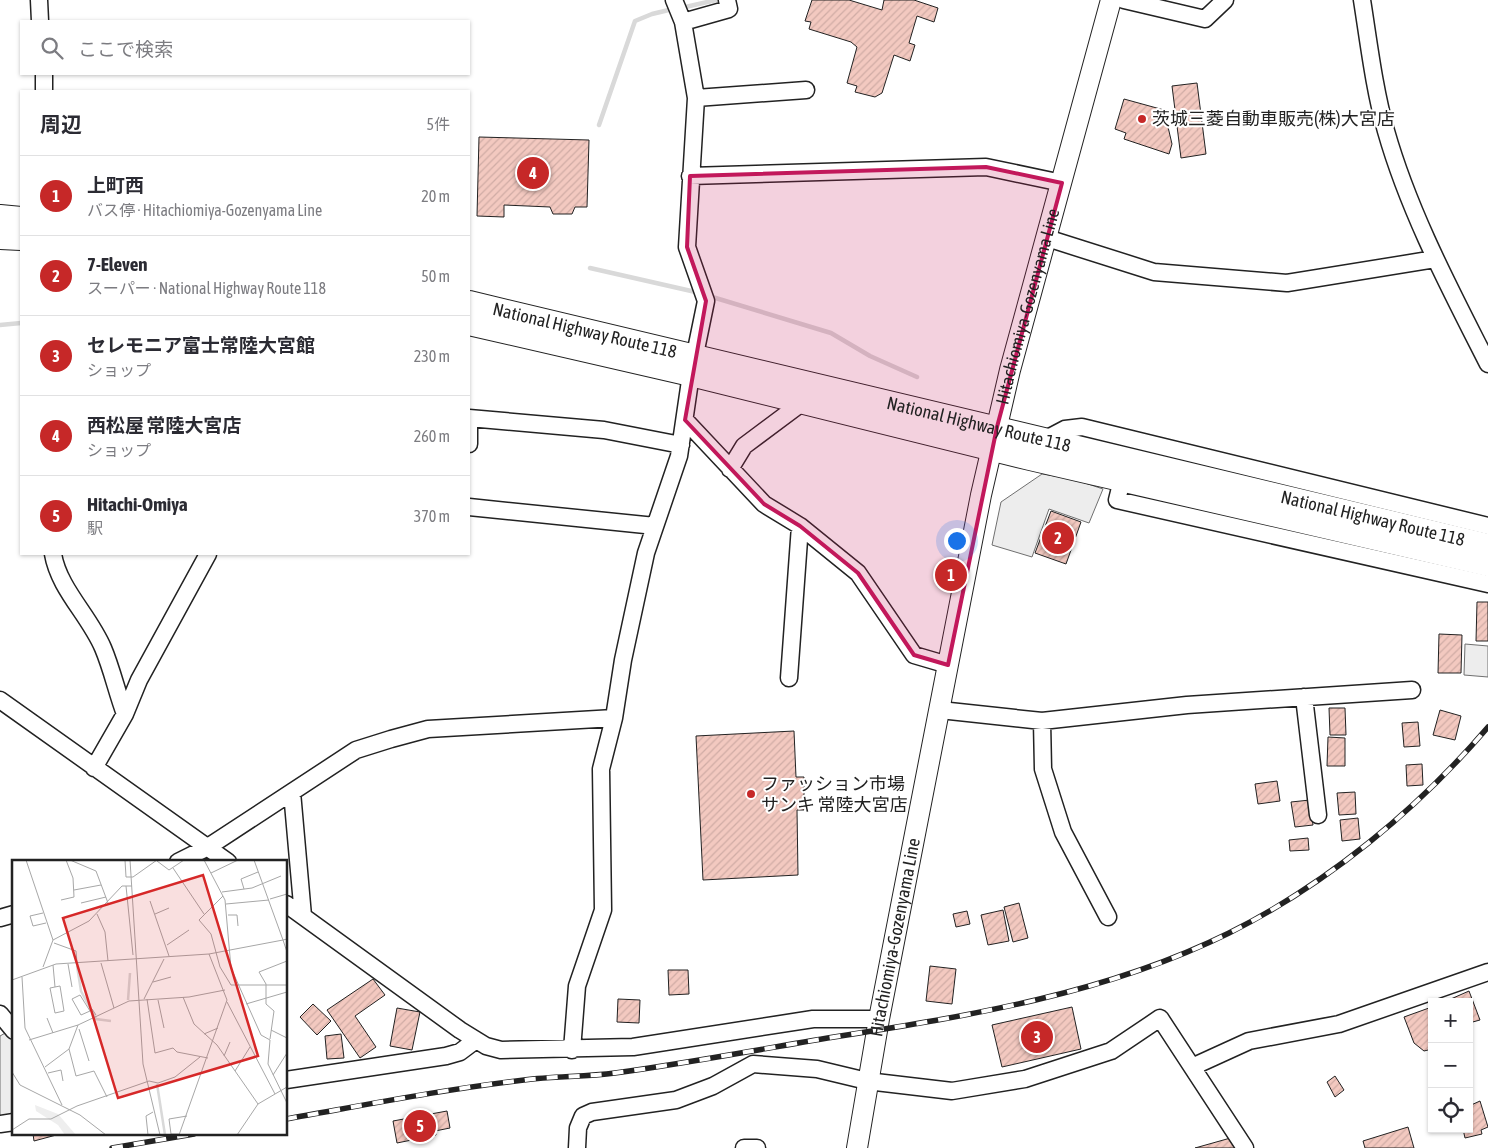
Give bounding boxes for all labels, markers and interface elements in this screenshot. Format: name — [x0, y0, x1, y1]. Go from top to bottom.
search box — [20, 20, 470, 75]
icon: search — [38, 34, 66, 62]
text: ここで検索 — [78, 38, 173, 60]
place label: 茨城三菱自動車販売(株)大宮店 — [1152, 108, 1395, 129]
text: 周辺 — [40, 112, 82, 136]
marker: 茨城三菱自動車販売(株)大宮店 — [1136, 113, 1148, 125]
text: 5件 — [426, 115, 450, 133]
pin: 4 — [517, 154, 549, 192]
text: 上町西 — [87, 174, 144, 196]
text: 1 — [52, 187, 60, 205]
text: 20 m — [421, 187, 450, 205]
text: バス停 · Hitachiomiya-Gozenyama Line — [87, 201, 322, 219]
street label: Hitachiomiya-Gozenyama Line — [991, 206, 1064, 406]
text: 7-Eleven — [87, 253, 148, 275]
text: 2 — [52, 267, 60, 285]
text: 50 m — [421, 267, 450, 285]
text: スーパー · National Highway Route 118 — [87, 279, 326, 297]
street label: National Highway Route 118 — [491, 298, 679, 362]
text: セレモニア富士常陸大宮館 — [87, 334, 315, 356]
text: 3 — [52, 347, 60, 365]
text: 230 m — [414, 347, 450, 365]
text: ショップ — [87, 361, 151, 379]
street label: National Highway Route 118 — [885, 392, 1073, 456]
text: 西松屋 常陸大宮店 — [87, 414, 242, 436]
text: 4 — [52, 427, 60, 445]
text: 260 m — [414, 427, 450, 445]
text: ショップ — [87, 441, 151, 459]
street label: National Highway Route 118 — [1279, 486, 1467, 550]
text: Hitachi-Omiya — [87, 493, 188, 515]
text: 5 — [52, 507, 60, 525]
text: 370 m — [414, 507, 450, 525]
text: 駅 — [87, 519, 103, 537]
pin: 2 — [1042, 519, 1074, 557]
your location — [944, 528, 970, 554]
pin: 1 — [935, 556, 967, 594]
place label: ファッション市場 サンキ 常陸大宮店 — [761, 773, 907, 815]
marker: ファッション市場 サンキ 常陸大宮店 — [745, 788, 757, 800]
street label: Hitachiomiya-Gozenyama Line — [865, 836, 924, 1038]
inset map — [12, 860, 288, 1136]
map controls — [1428, 998, 1473, 1133]
button: + — [1428, 998, 1473, 1043]
pin: 3 — [1021, 1018, 1053, 1056]
button: − — [1428, 1043, 1473, 1088]
button: locate — [1428, 1088, 1473, 1133]
pin: 5 — [404, 1107, 436, 1145]

